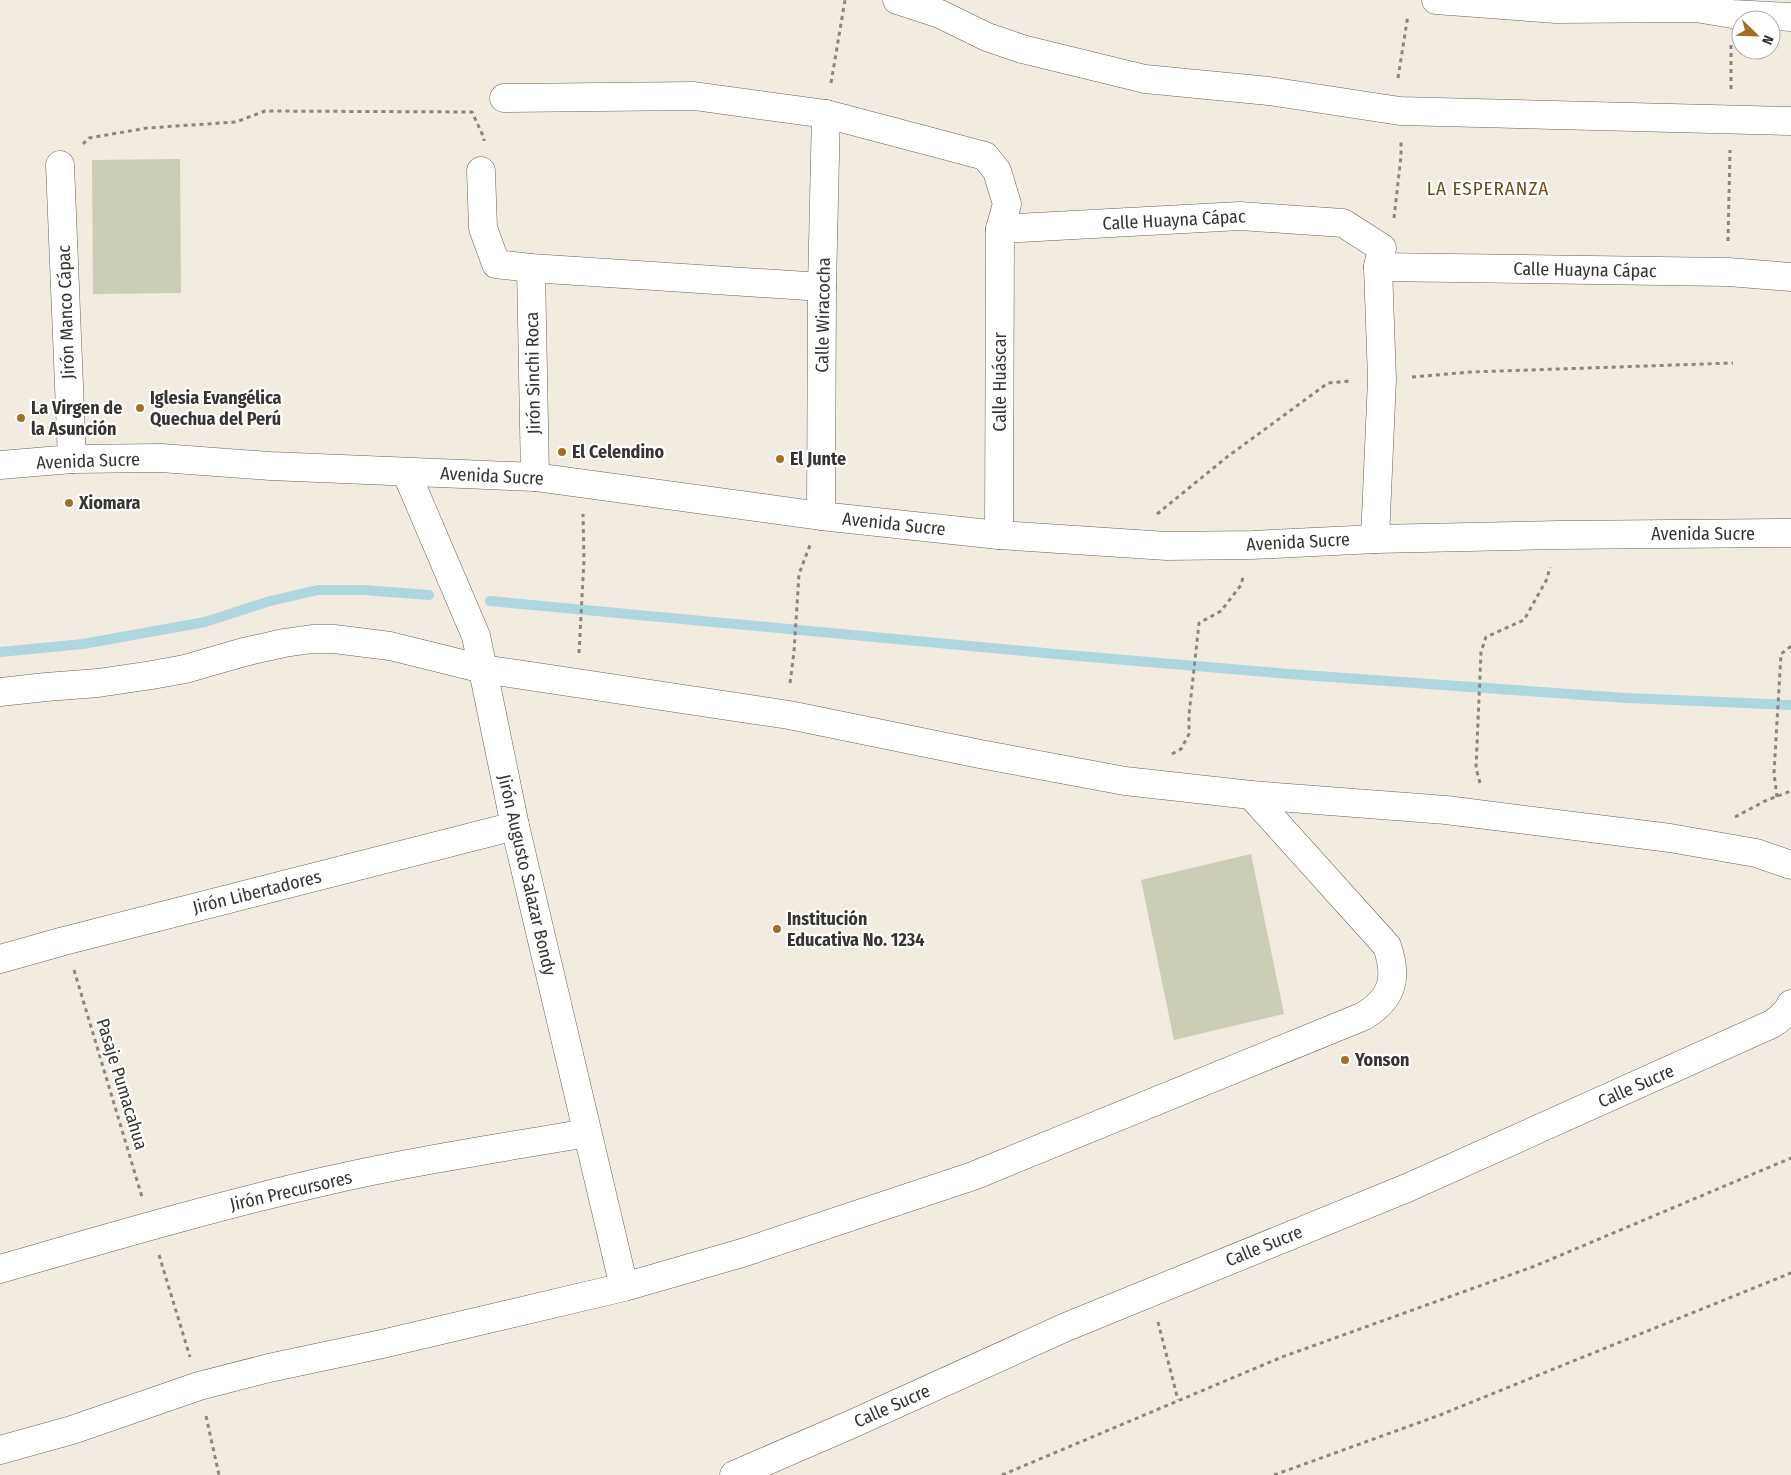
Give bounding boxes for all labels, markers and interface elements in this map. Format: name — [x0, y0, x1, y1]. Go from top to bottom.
north arrow — [1731, 10, 1781, 60]
text: N — [1758, 33, 1777, 47]
district label: LA ESPERANZA — [1427, 177, 1549, 200]
street label: Calle Huayna Cápac — [1102, 205, 1246, 235]
street label: Jirón Manco Cápac — [53, 244, 79, 379]
street label: Calle Wiracocha — [811, 257, 835, 373]
street label: Calle Huayna Cápac — [1513, 258, 1657, 282]
street label: Jirón Sinchi Roca — [521, 311, 545, 435]
street label: Calle Huáscar — [989, 332, 1011, 432]
place label: Iglesia Evangélica Quechua del Perú — [150, 387, 282, 430]
place label: La Virgen de la Asunción — [31, 397, 122, 440]
marker: Iglesia Evangélica Quechua del Perú — [134, 402, 146, 414]
marker: La Virgen de la Asunción — [15, 412, 27, 424]
place label: El Celendino — [572, 441, 665, 463]
marker: El Celendino — [556, 446, 568, 458]
street label: Avenida Sucre — [36, 448, 140, 474]
place label: El Junte — [790, 448, 846, 470]
marker: El Junte — [774, 453, 786, 465]
street label: Avenida Sucre — [440, 462, 544, 490]
place label: Xiomara — [78, 492, 141, 514]
marker: Xiomara — [63, 497, 75, 509]
street label: Avenida Sucre — [841, 508, 947, 540]
street label: Avenida Sucre — [1651, 523, 1755, 545]
street label: Avenida Sucre — [1246, 528, 1350, 556]
street label: Jirón Augusto Salazar Bondy — [493, 772, 561, 978]
street label: Jirón Libertadores — [190, 865, 324, 919]
place label: Institución Educativa No. 1234 — [787, 908, 925, 951]
marker: Institución Educativa No. 1234 — [771, 923, 783, 935]
street label: Pasaje Pumacahua — [92, 1016, 152, 1152]
place label: Yonson — [1354, 1049, 1410, 1071]
marker: Yonson — [1339, 1054, 1351, 1066]
street label: Calle Sucre — [1595, 1059, 1678, 1112]
street label: Jirón Precursores — [228, 1166, 355, 1216]
street label: Calle Sucre — [1222, 1221, 1306, 1271]
street label: Calle Sucre — [851, 1379, 934, 1432]

